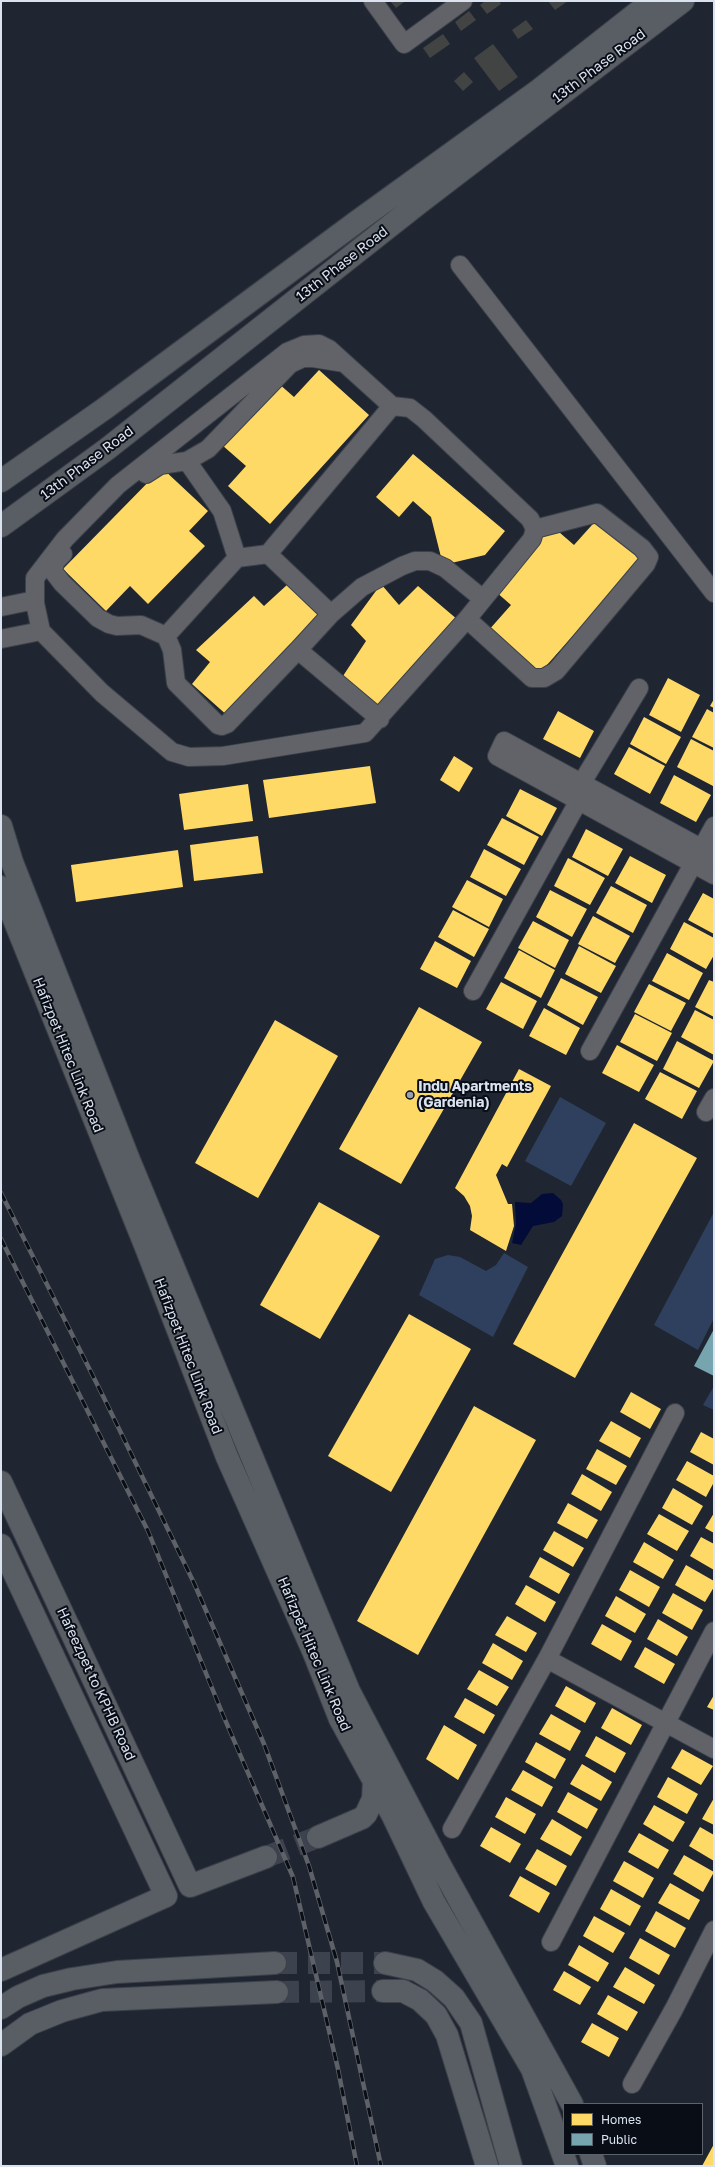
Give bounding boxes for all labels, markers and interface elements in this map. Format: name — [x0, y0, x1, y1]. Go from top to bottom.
street label: 13th Phase Road — [549, 26, 649, 106]
street label: 13th Phase Road — [293, 223, 391, 305]
street label: 13th Phase Road — [37, 423, 137, 503]
street label: Hafizpet Hitec Link Road — [29, 975, 107, 1135]
place label: Indu Apartments (Gardenia) — [418, 1079, 532, 1112]
marker: Indu Apartments (Gardenia) — [405, 1090, 415, 1100]
street label: Hafizpet Hitec Link Road — [150, 1276, 226, 1436]
street label: Hafizpet Hitec Link Road — [274, 1574, 354, 1734]
street label: Hafeezpet to KPHB Road — [53, 1605, 139, 1763]
legend — [563, 2103, 703, 2155]
text: Homes — [601, 2112, 641, 2127]
text: Public — [601, 2132, 637, 2147]

